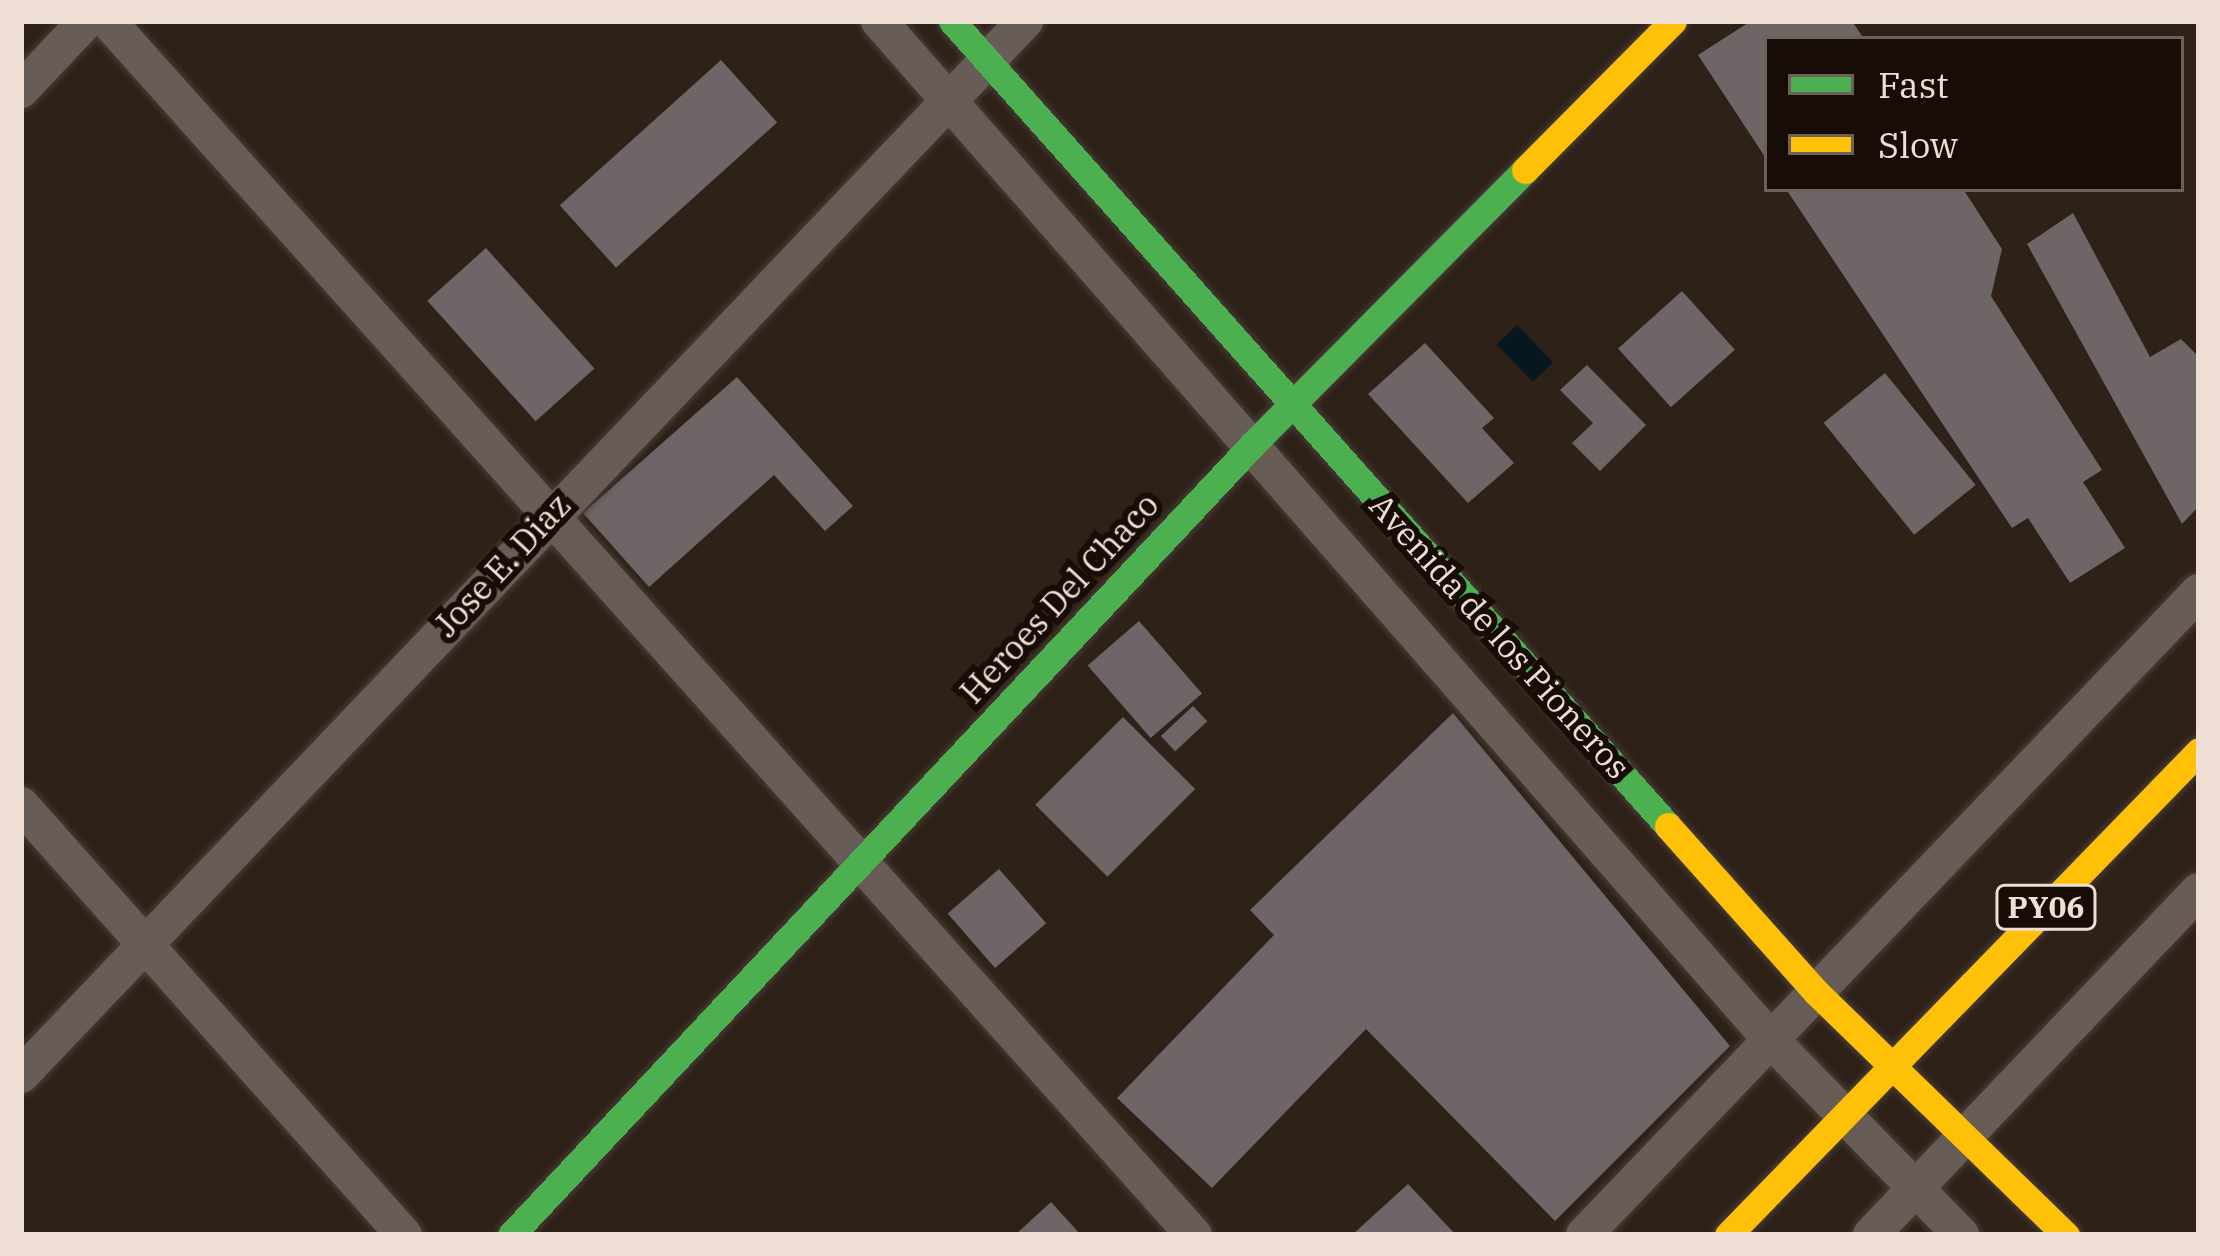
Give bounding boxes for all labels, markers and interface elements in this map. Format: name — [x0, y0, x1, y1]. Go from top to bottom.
legend — [1764, 36, 2184, 192]
text: Fast — [1878, 61, 1949, 108]
text: Slow — [1878, 121, 1958, 168]
street label: Jose E. Diaz — [426, 485, 578, 645]
street label: Heroes Del Chaco — [952, 485, 1166, 711]
street label: Avenida de los Pioneros — [1362, 485, 1638, 787]
road number: PY06 — [1995, 883, 2097, 931]

